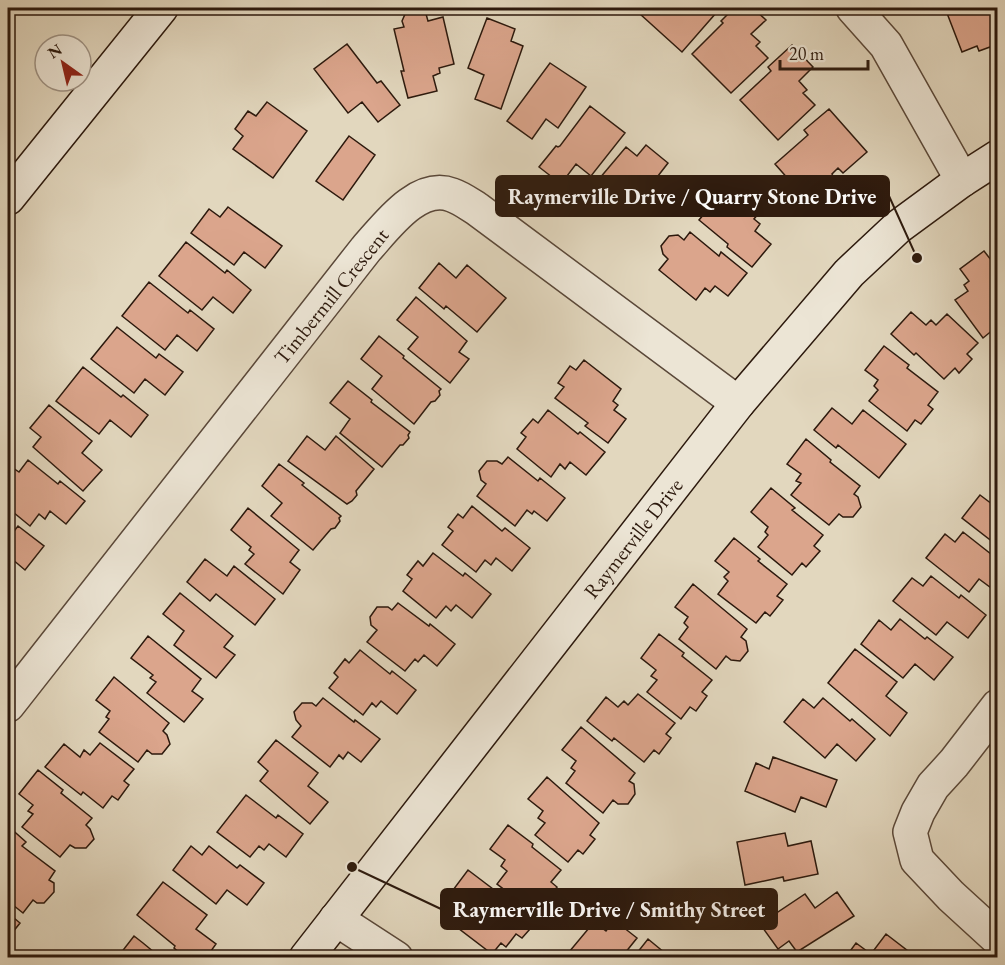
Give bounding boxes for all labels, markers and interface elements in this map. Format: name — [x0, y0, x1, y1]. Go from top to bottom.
north arrow — [33, 33, 93, 93]
scale bar — [780, 33, 868, 71]
text: N — [44, 39, 66, 63]
text: 20 m — [789, 42, 824, 65]
callout: Raymerville Drive / Quarry Stone Drive — [496, 176, 889, 216]
text: Raymerville Drive / Quarry Stone Drive — [508, 182, 876, 211]
street label: Timbermill Crescent — [268, 222, 395, 370]
street label: Raymerville Drive — [578, 472, 688, 604]
callout: Raymerville Drive / Smithy Street — [441, 889, 777, 929]
text: Raymerville Drive / Smithy Street — [453, 895, 766, 924]

